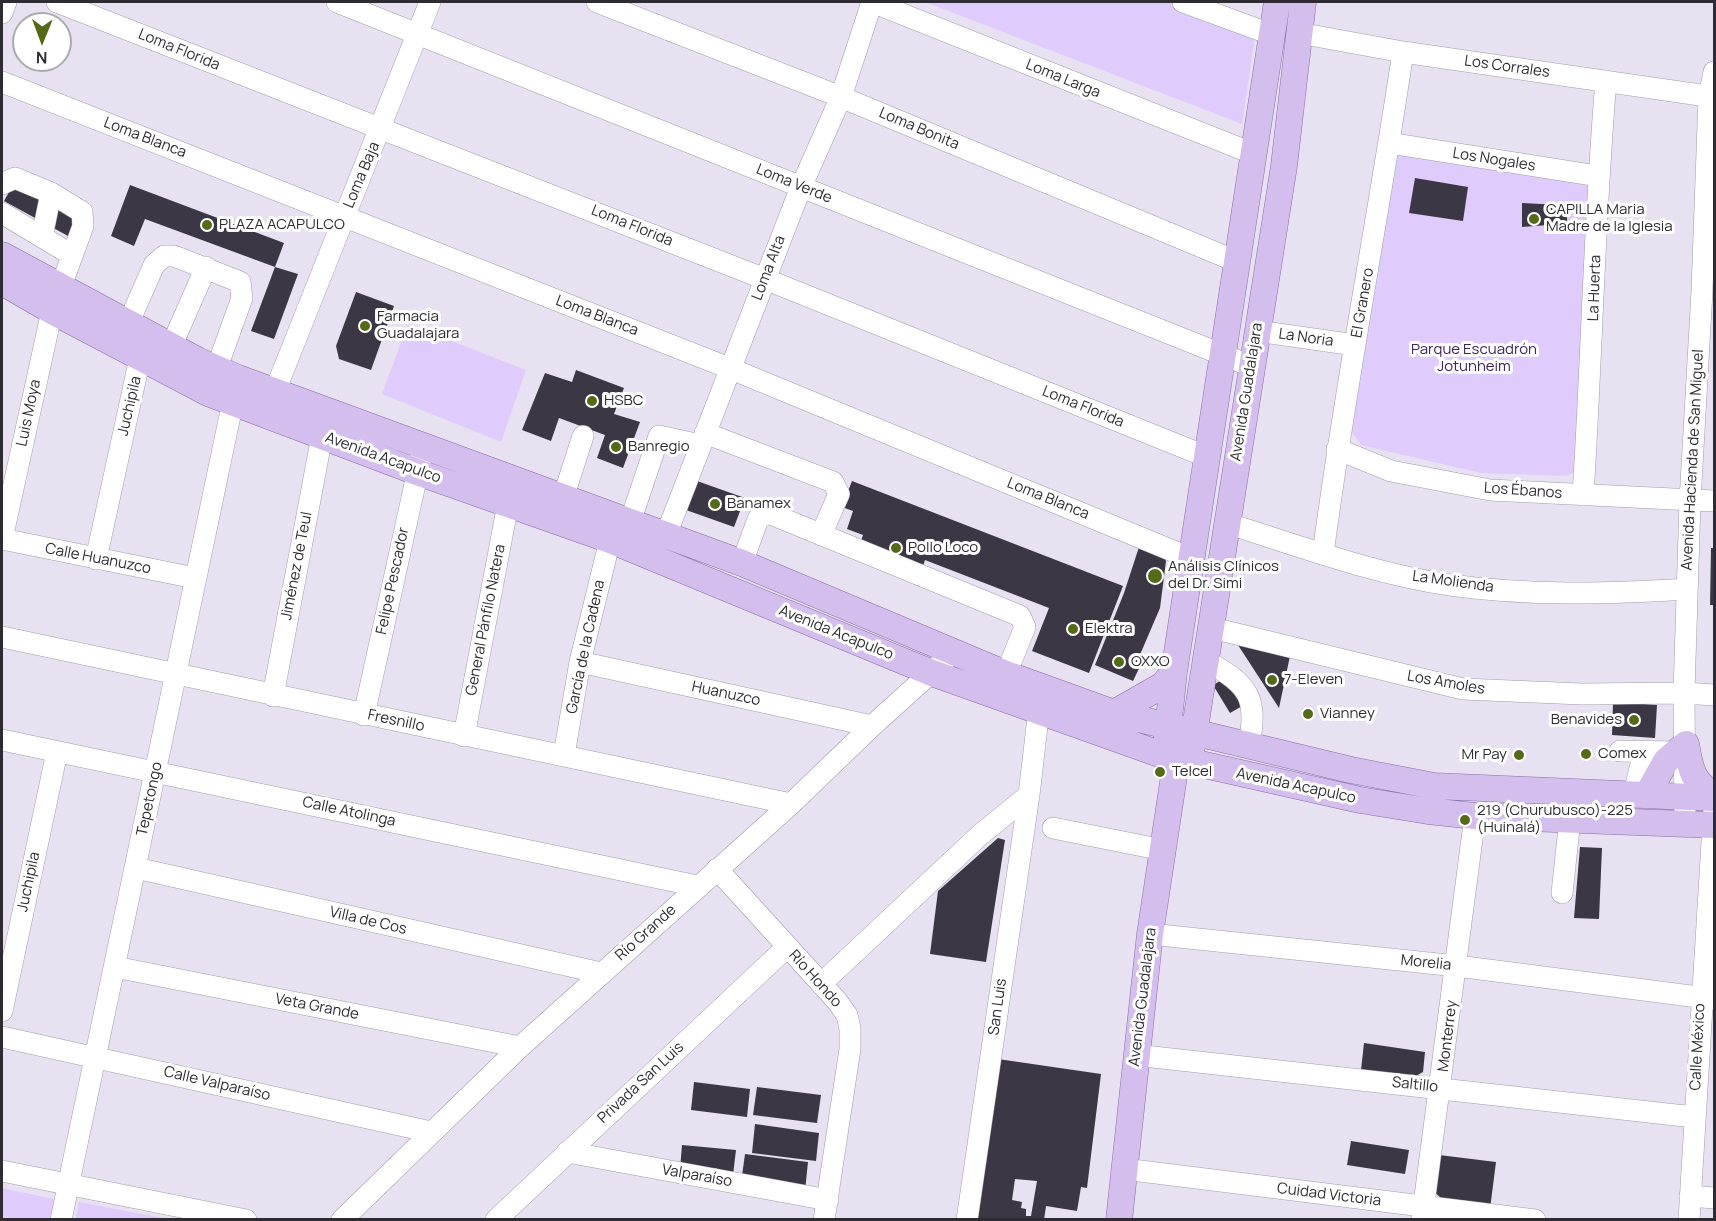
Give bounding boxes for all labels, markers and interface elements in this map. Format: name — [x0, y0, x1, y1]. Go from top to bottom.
north arrow — [12, 12, 72, 72]
street label: Loma Florida — [135, 25, 223, 75]
text: N — [36, 47, 48, 69]
street label: Los Corrales — [1463, 52, 1551, 82]
street label: Loma Larga — [1023, 56, 1103, 102]
street label: Loma Bonita — [876, 104, 962, 154]
street label: Loma Blanca — [101, 114, 189, 162]
street label: Loma Baja — [340, 139, 384, 211]
street label: Los Nogales — [1451, 145, 1537, 175]
street label: Loma Verde — [753, 161, 835, 207]
street label: Loma Florida — [588, 201, 676, 251]
place label: CAPILLA Maria Madre de la Iglesia — [1546, 201, 1673, 236]
marker: CAPILLA Maria Madre de la Iglesia — [1527, 212, 1541, 226]
place label: PLAZA ACAPULCO — [219, 216, 345, 234]
marker: PLAZA ACAPULCO — [200, 218, 214, 232]
street label: Loma Alta — [748, 233, 790, 303]
street label: La Huerta — [1585, 254, 1605, 322]
street label: El Granero — [1348, 267, 1378, 339]
street label: Loma Blanca — [553, 292, 641, 340]
place label: Farmacia Guadalajara — [377, 308, 459, 343]
marker: Farmacia Guadalajara — [358, 319, 372, 333]
street label: Avenida Guadalajara — [1227, 322, 1267, 462]
street label: La Noria — [1277, 325, 1335, 351]
park label: Parque Escuadrón Jotunheim — [1411, 341, 1537, 376]
street label: Avenida Hacienda de San Miguel — [1678, 349, 1708, 571]
street label: Juchipila — [114, 374, 146, 438]
street label: Luis Moya — [13, 378, 45, 448]
street label: Loma Florida — [1039, 382, 1127, 432]
place label: HSBC — [604, 392, 643, 410]
marker: HSBC — [585, 394, 599, 408]
street label: Avenida Acapulco — [323, 429, 443, 487]
place label: Banregio — [628, 438, 690, 456]
marker: Banregio — [609, 440, 623, 454]
street label: Loma Blanca — [1004, 474, 1092, 524]
street label: Los Ébanos — [1483, 479, 1563, 503]
place label: Banamex — [727, 495, 791, 513]
marker: Banamex — [708, 497, 722, 511]
street label: Jiménez de Teul — [278, 510, 316, 622]
street label: Felipe Pescador — [373, 526, 413, 636]
place label: Pollo Loco — [908, 539, 978, 557]
street label: Calle Huanuzco — [44, 540, 152, 578]
marker: Pollo Loco — [889, 541, 903, 555]
street label: General Pánfilo Natera — [463, 543, 509, 697]
place label: Análisis Clínicos del Dr. Simi — [1168, 558, 1279, 593]
marker: Análisis Clínicos del Dr. Simi — [1146, 567, 1164, 585]
street label: La Molienda — [1411, 567, 1495, 597]
street label: García de la Cadena — [563, 578, 609, 716]
street label: Avenida Acapulco — [776, 602, 896, 664]
place label: Elektra — [1085, 620, 1133, 638]
marker: Elektra — [1066, 622, 1080, 636]
place label: OXXO — [1131, 653, 1170, 671]
marker: OXXO — [1112, 655, 1126, 669]
street label: Los Amoles — [1406, 667, 1486, 699]
place label: 7-Eleven — [1284, 671, 1343, 689]
marker: 7-Eleven — [1265, 673, 1279, 687]
street label: Huanuzco — [690, 678, 762, 710]
place label: Vianney — [1320, 705, 1375, 723]
street label: Fresnillo — [366, 706, 426, 736]
marker: Vianney — [1301, 707, 1315, 721]
place label: Benavides — [1551, 711, 1622, 729]
marker: Benavides — [1627, 713, 1641, 727]
place label: Comex — [1598, 745, 1647, 763]
place label: Mr Pay — [1461, 746, 1507, 764]
marker: Comex — [1579, 747, 1593, 761]
marker: Mr Pay — [1512, 748, 1526, 762]
street label: Tepetongo — [133, 760, 167, 838]
place label: Telcel — [1172, 763, 1212, 781]
marker: Telcel — [1153, 765, 1167, 779]
street label: Avenida Acapulco — [1235, 765, 1357, 807]
street label: Calle Atolinga — [301, 793, 397, 831]
place label: 219 (Churubusco)-225 (Huinalá) — [1477, 802, 1633, 837]
marker: 219 (Churubusco)-225 (Huinalá) — [1458, 813, 1472, 827]
street label: Juchipila — [14, 850, 44, 914]
street label: Río Grande — [612, 901, 680, 965]
street label: Villa de Cos — [328, 903, 408, 939]
street label: Avenida Guadalajara — [1126, 927, 1160, 1067]
street label: Río Hondo — [785, 947, 845, 1011]
street label: Morelia — [1400, 951, 1452, 975]
street label: San Luis — [985, 977, 1011, 1037]
street label: Veta Grande — [274, 990, 360, 1024]
street label: Monterrey — [1435, 999, 1461, 1073]
street label: Calle México — [1687, 1003, 1709, 1091]
street label: Privada San Luis — [594, 1039, 688, 1127]
street label: Calle Valparaíso — [162, 1063, 272, 1105]
street label: Saltillo — [1391, 1074, 1439, 1096]
street label: Valparaíso — [660, 1161, 734, 1191]
street label: Cuidad Victoria — [1276, 1180, 1382, 1210]

